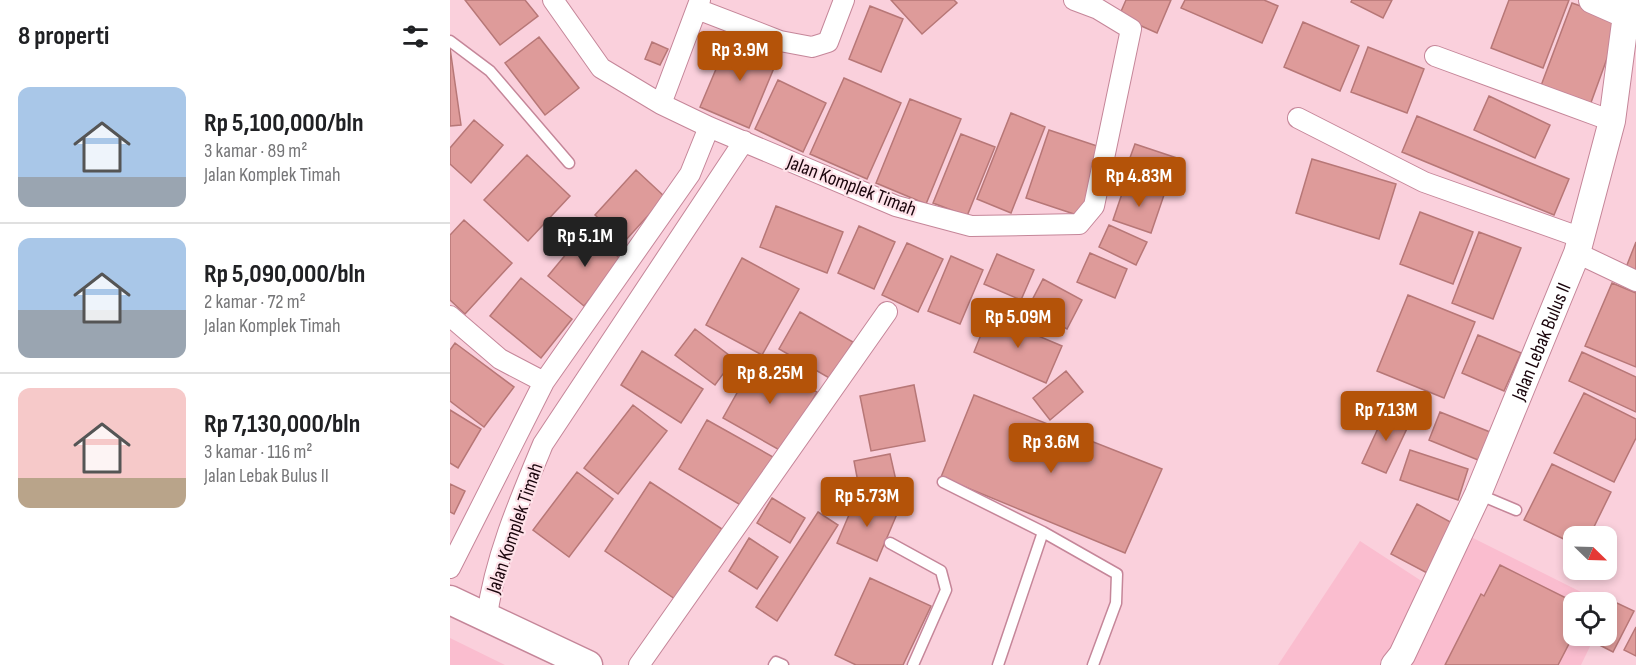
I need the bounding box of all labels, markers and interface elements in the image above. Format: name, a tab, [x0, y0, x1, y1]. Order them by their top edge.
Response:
icon: filters	[399, 20, 432, 53]
text: 8 properti	[18, 21, 109, 52]
pin: Rp 3.9M	[685, 31, 795, 82]
text: Rp 3.9M	[712, 38, 768, 62]
text: Rp 5,100,000/bln	[204, 108, 363, 139]
icon: home	[66, 111, 138, 183]
text: 3 kamar · 89 m²	[204, 139, 307, 163]
street label: Jalan Komplek Timah	[783, 150, 920, 222]
pin: Rp 4.83M	[1077, 157, 1201, 208]
text: Jalan Komplek Timah	[204, 163, 341, 187]
text: Rp 4.83M	[1106, 164, 1172, 188]
pin: Rp 5.1M	[530, 217, 640, 268]
text: Rp 5.1M	[557, 224, 613, 248]
text: Rp 5,090,000/bln	[204, 259, 365, 290]
icon: home	[66, 262, 138, 334]
street label: Jalan Lebak Bulus II	[1506, 279, 1577, 405]
text: 2 kamar · 72 m²	[204, 290, 306, 314]
pin: Rp 5.09M	[956, 298, 1080, 349]
text: Rp 5.09M	[985, 305, 1051, 329]
text: Jalan Komplek Timah	[204, 314, 341, 338]
pin: Rp 8.25M	[708, 354, 832, 405]
text: Rp 8.25M	[737, 361, 803, 385]
pin: Rp 7.13M	[1324, 391, 1448, 442]
text: Rp 7.13M	[1355, 398, 1417, 422]
text: Rp 7,130,000/bln	[204, 409, 360, 440]
icon: home	[66, 412, 138, 484]
pin: Rp 3.6M	[996, 423, 1106, 474]
text: Rp 3.6M	[1023, 430, 1079, 454]
text: 3 kamar · 116 m²	[204, 440, 313, 464]
street label: Jalan Komplek Timah	[481, 460, 549, 598]
text: Jalan Lebak Bulus II	[204, 464, 329, 488]
pin: Rp 5.73M	[805, 477, 929, 528]
text: Rp 5.73M	[835, 484, 899, 508]
north arrow	[1563, 526, 1617, 580]
map controls	[1563, 526, 1617, 646]
button: locate	[1563, 592, 1617, 646]

